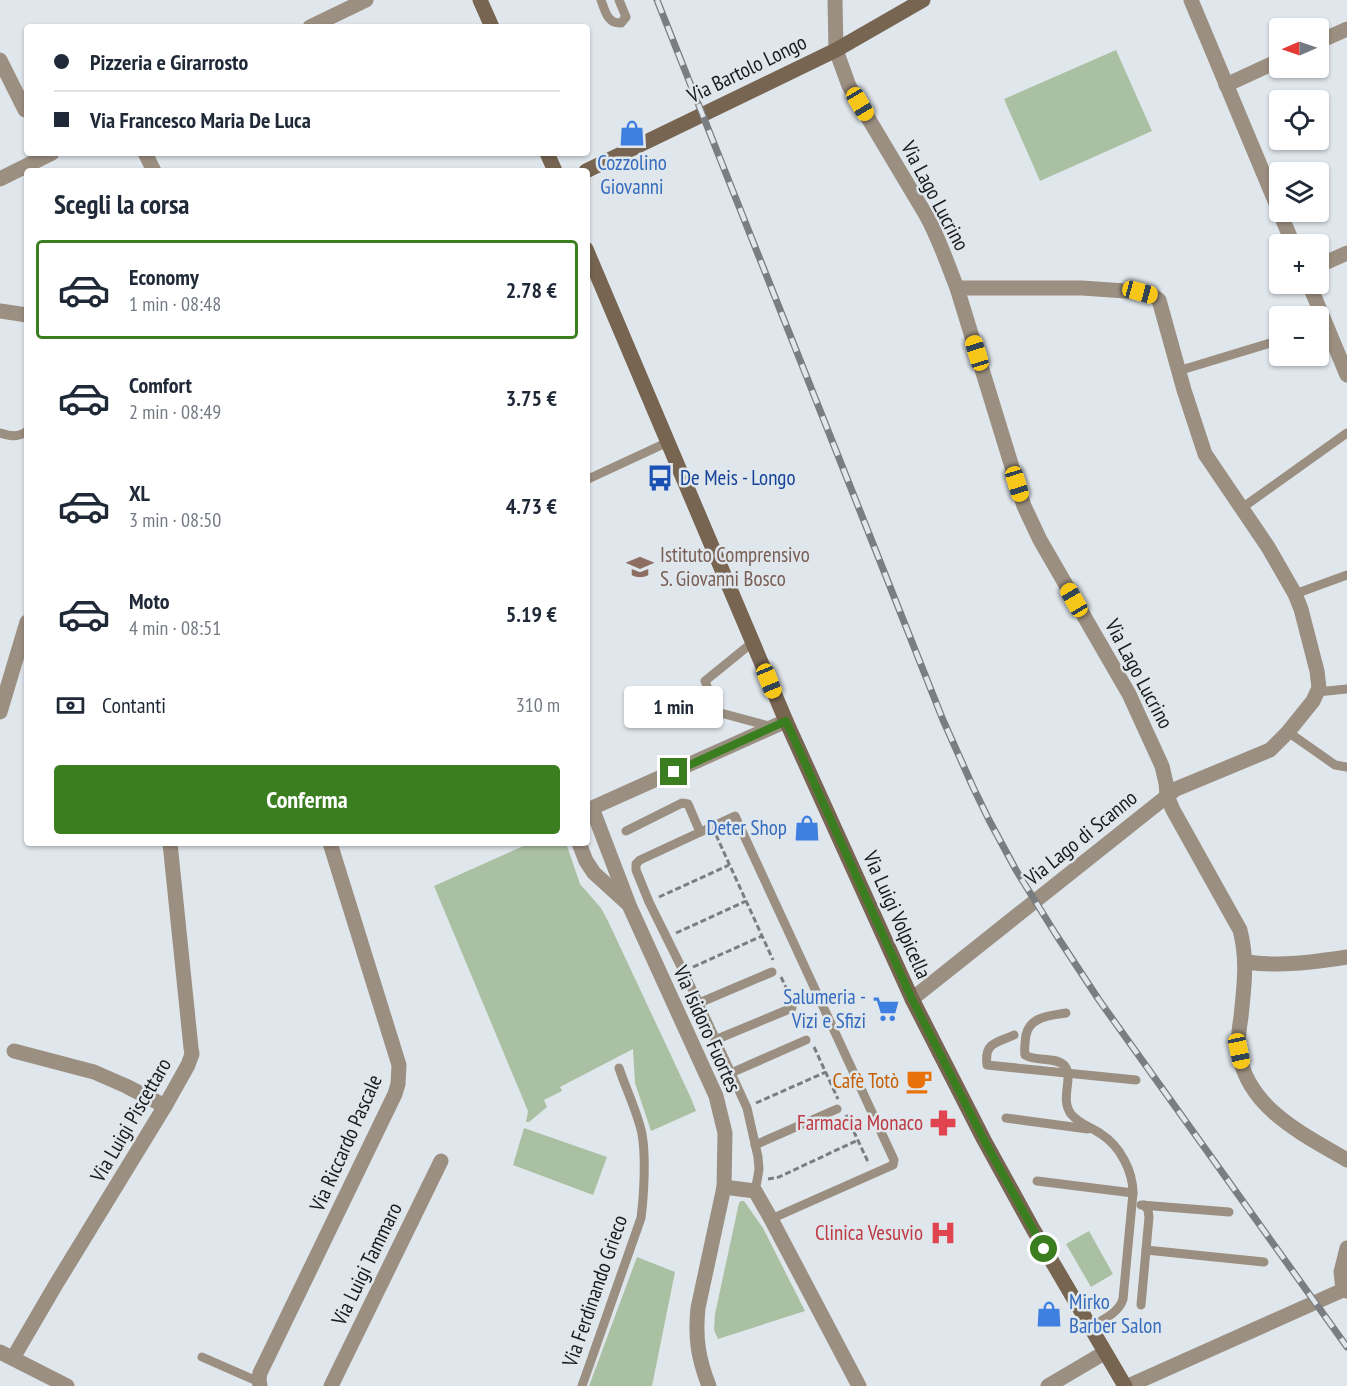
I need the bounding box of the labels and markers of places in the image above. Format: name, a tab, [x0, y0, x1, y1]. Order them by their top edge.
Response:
shop icon: Cozzolino Giovanni	[617, 118, 647, 148]
place label: Cozzolino Giovanni	[597, 149, 667, 200]
bus stop icon: De Meis - Longo	[645, 463, 675, 493]
place label: De Meis - Longo	[680, 464, 796, 491]
place label: Istituto Comprensivo S. Giovanni Bosco	[660, 541, 810, 592]
school or university icon: Istituto Comprensivo S. Giovanni Bosco	[625, 552, 655, 582]
shop icon: Deter Shop	[792, 813, 822, 843]
place label: Deter Shop	[706, 814, 787, 841]
place label: Salumeria - Vizi e Sfizi	[783, 983, 866, 1034]
supermarket icon: Salumeria - Vizi e Sfizi	[871, 994, 901, 1024]
cafe icon: Cafè Totò	[904, 1066, 934, 1096]
place label: Cafè Totò	[832, 1067, 899, 1094]
pharmacy icon: Farmacia Monaco	[928, 1108, 958, 1138]
place label: Farmacia Monaco	[797, 1109, 923, 1136]
hospital icon: Clinica Vesuvio	[928, 1218, 958, 1248]
place label: Clinica Vesuvio	[815, 1219, 923, 1246]
place label: Mirko Barber Salon	[1069, 1288, 1162, 1339]
shop icon: Mirko Barber Salon	[1034, 1299, 1064, 1329]

